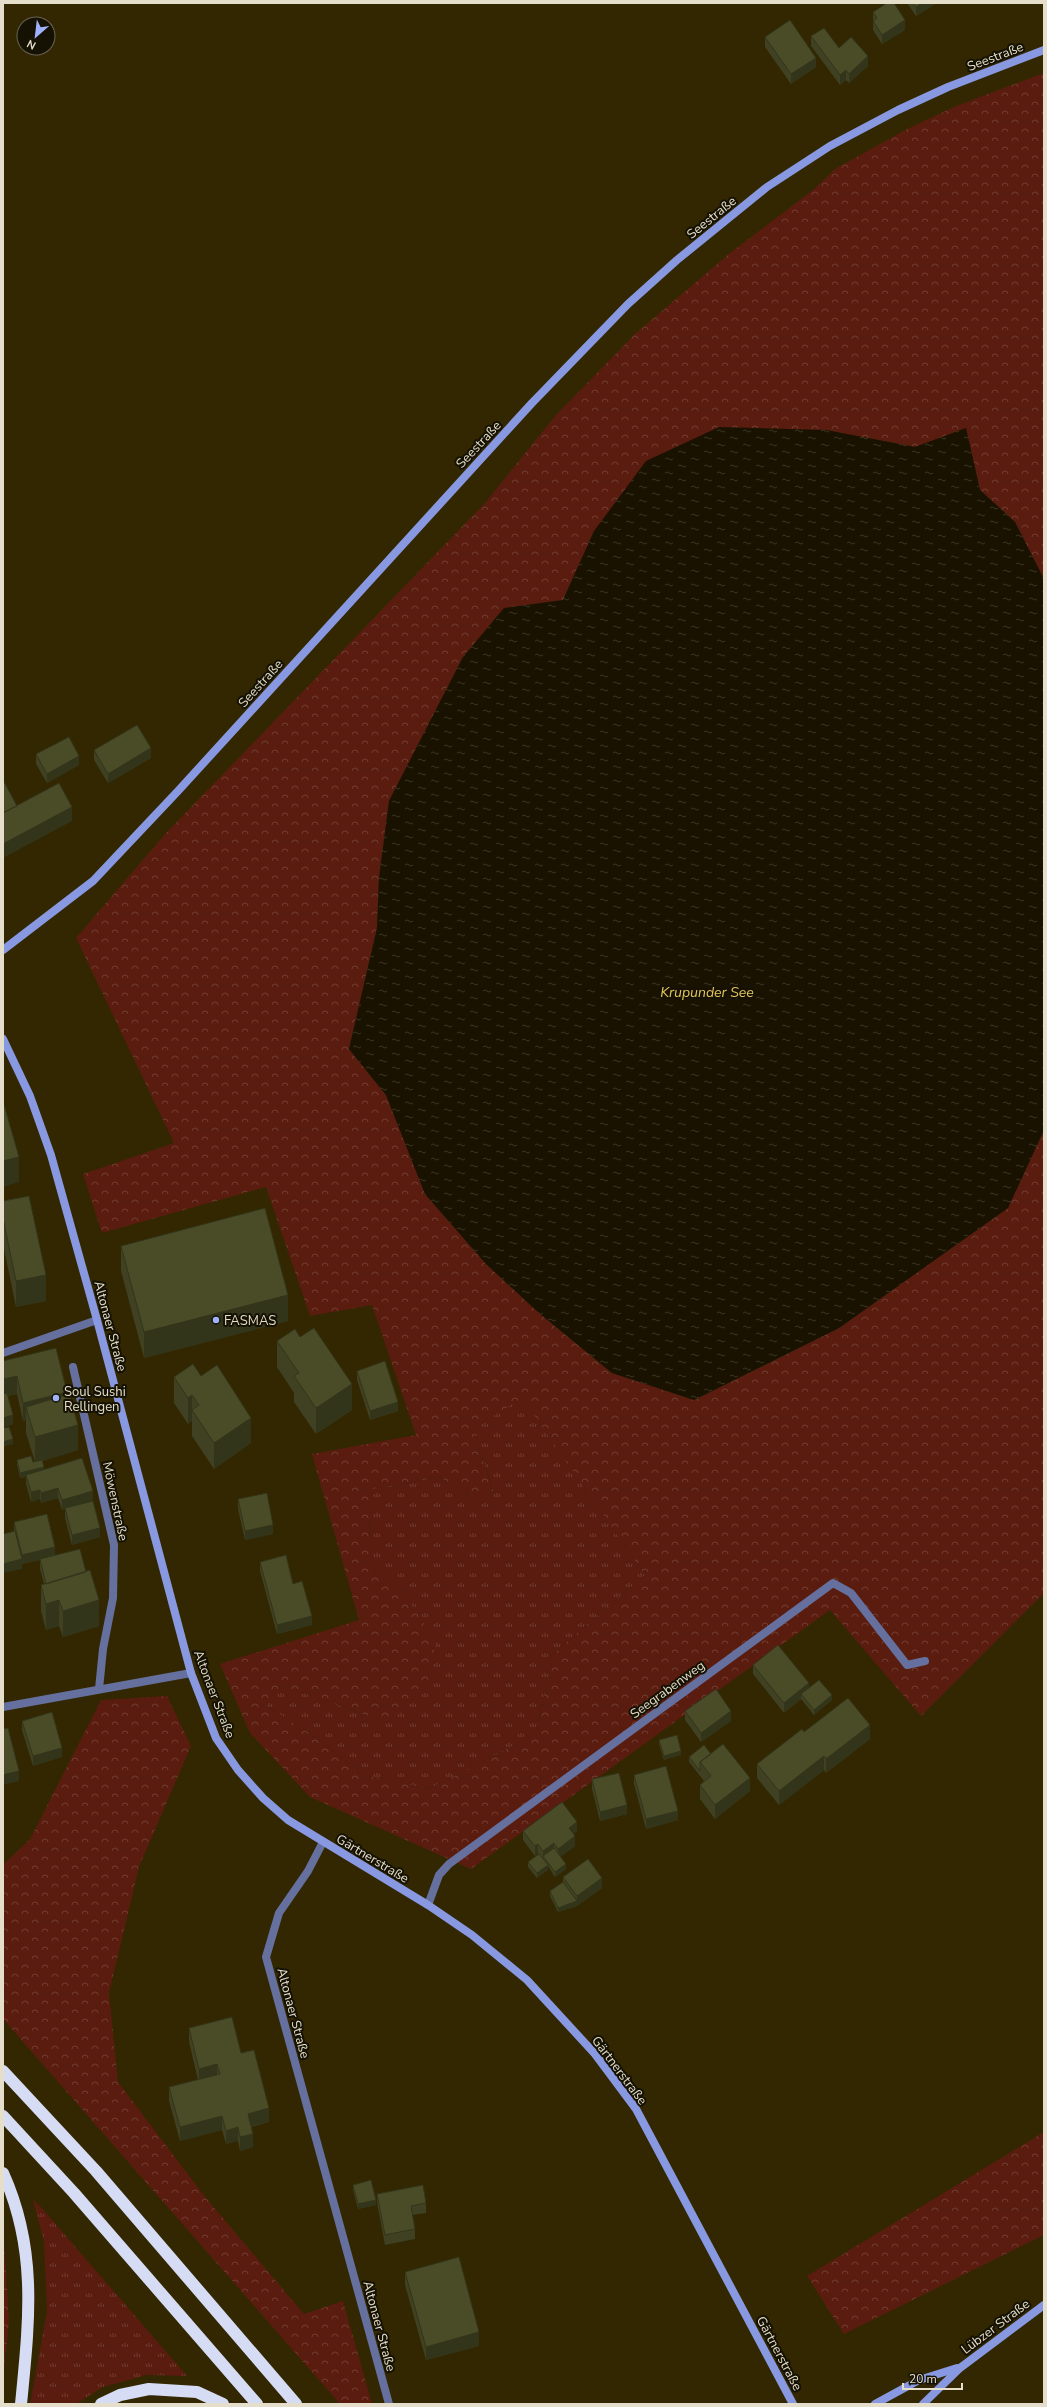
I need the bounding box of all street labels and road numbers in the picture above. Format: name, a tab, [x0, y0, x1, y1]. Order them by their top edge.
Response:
street label: Seestraße	[965, 38, 1026, 76]
street label: Seestraße	[683, 192, 740, 243]
street label: Seestraße	[452, 417, 505, 472]
street label: Seestraße	[234, 656, 287, 712]
street label: Altonaer Straße	[89, 1279, 131, 1374]
street label: Möwenstraße	[98, 1460, 132, 1543]
street label: Altonaer Straße	[189, 1648, 239, 1741]
street label: Seegrabenweg	[627, 1657, 709, 1723]
street label: Gärtnerstraße	[333, 1830, 412, 1888]
street label: Altonaer Straße	[272, 1966, 314, 2061]
street label: Gärtnerstraße	[587, 2032, 651, 2109]
street label: Altonaer Straße	[358, 2279, 400, 2374]
street label: Lübzer Straße	[958, 2295, 1034, 2358]
street label: Gärtnerstraße	[752, 2313, 806, 2394]

